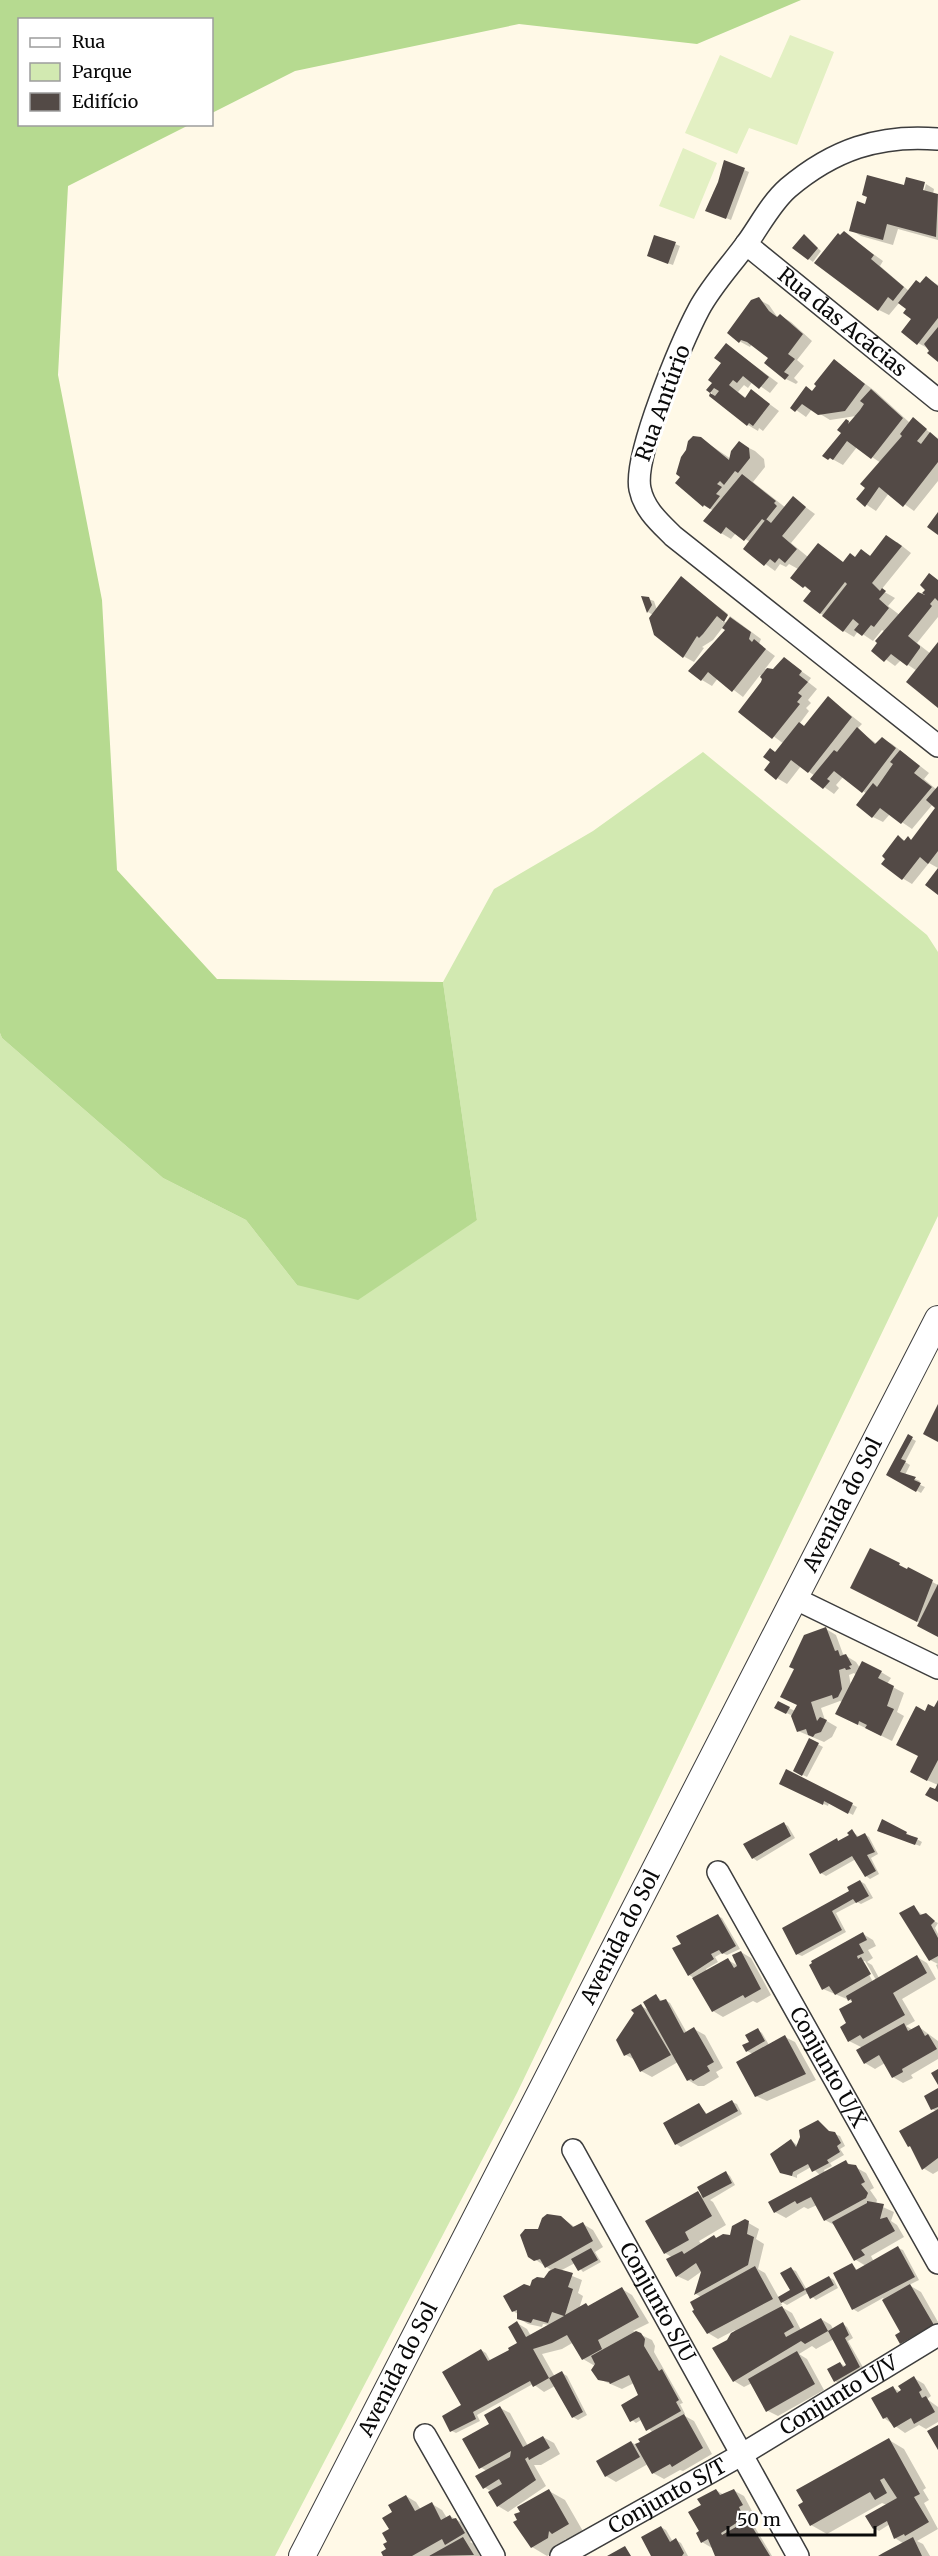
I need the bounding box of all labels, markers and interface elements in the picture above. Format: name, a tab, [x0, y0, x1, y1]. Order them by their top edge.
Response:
legend	[18, 18, 213, 126]
text: Rua	[72, 30, 106, 53]
text: Parque	[72, 60, 132, 83]
text: Edifício	[72, 90, 138, 113]
street label: Rua das Acácias	[772, 261, 913, 382]
street label: Rua Antúrio	[629, 341, 696, 465]
street label: Avenida do Sol	[796, 1432, 888, 1577]
street label: Avenida do Sol	[574, 1865, 666, 2009]
street label: Conjunto U/X	[784, 2002, 873, 2132]
street label: Conjunto S/U	[614, 2237, 702, 2367]
street label: Avenida do Sol	[351, 2297, 443, 2442]
street label: Conjunto U/V	[775, 2348, 904, 2441]
street label: Conjunto S/T	[603, 2452, 732, 2540]
scale bar	[728, 2499, 875, 2537]
text: 50 m	[737, 2508, 781, 2531]

